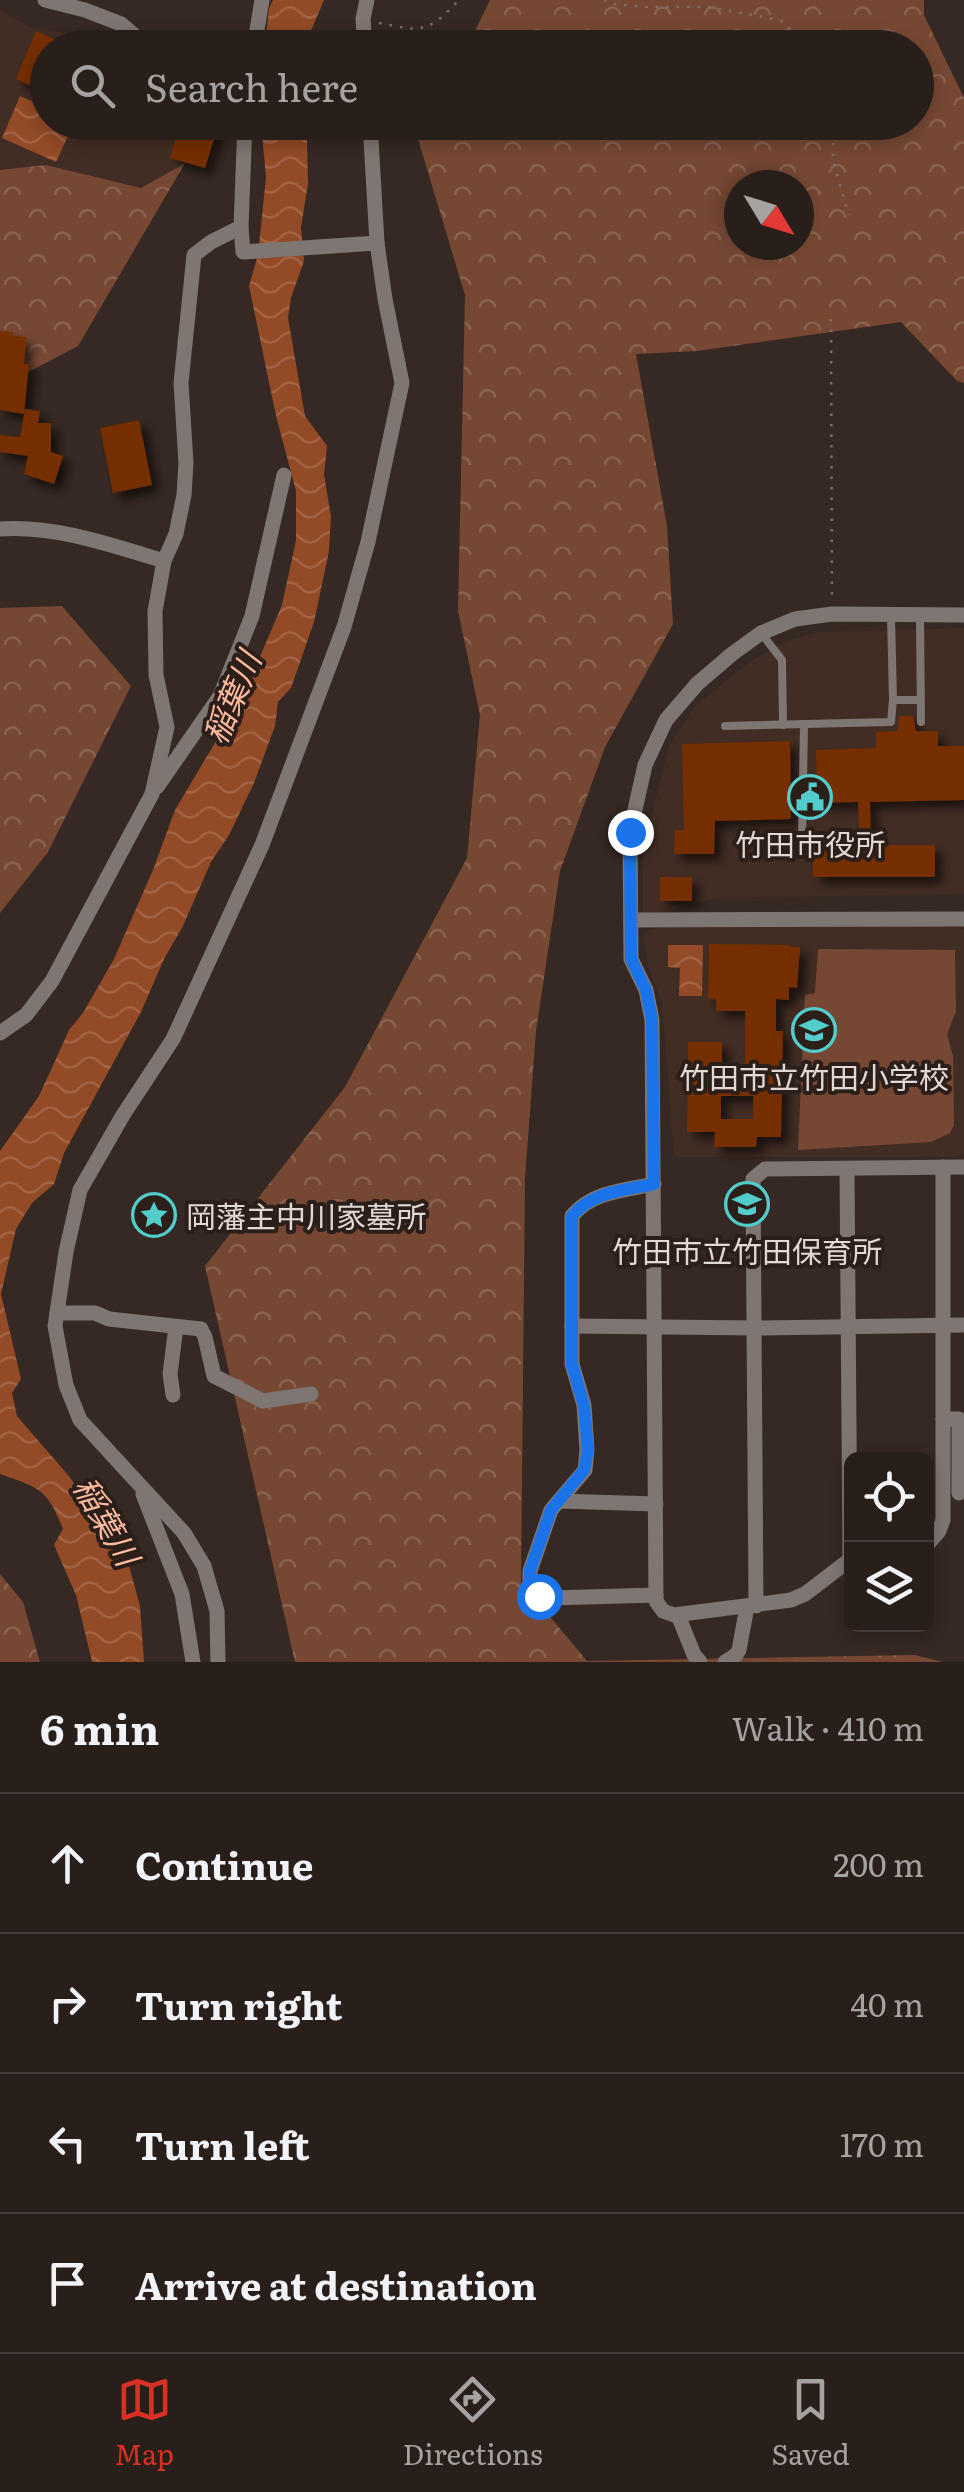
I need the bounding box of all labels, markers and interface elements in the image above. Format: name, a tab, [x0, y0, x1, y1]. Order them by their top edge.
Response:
search box	[30, 30, 934, 140]
text: Search here	[145, 57, 358, 114]
icon: search	[65, 58, 120, 113]
north arrow	[724, 170, 814, 260]
water label: 稲葉川	[189, 641, 272, 751]
public building icon: 竹田市役所	[787, 774, 833, 820]
route end	[608, 810, 654, 856]
place label: 竹田市役所	[735, 821, 885, 865]
school or university icon: 竹田市立竹田小学校	[791, 1007, 837, 1053]
place label: 竹田市立竹田小学校	[679, 1054, 949, 1098]
school or university icon: 竹田市立竹田保育所	[724, 1181, 770, 1227]
place icon: 岡藩主中川家墓所	[131, 1192, 177, 1238]
place label: 岡藩主中川家墓所	[186, 1193, 426, 1237]
place label: 竹田市立竹田保育所	[612, 1228, 882, 1272]
map controls	[844, 1452, 934, 1632]
button: locate	[844, 1452, 934, 1542]
water label: 稲葉川	[63, 1466, 154, 1576]
button: layers	[844, 1542, 934, 1632]
route start	[517, 1574, 563, 1620]
text: 6 min	[40, 1696, 159, 1758]
text: Walk · 410 m	[732, 1703, 924, 1751]
text: Continue	[135, 1835, 313, 1892]
icon: ahead	[40, 1836, 95, 1891]
text: 200 m	[833, 1839, 924, 1887]
text: Turn right	[135, 1975, 342, 2032]
icon: right	[40, 1976, 95, 2031]
text: 40 m	[850, 1979, 924, 2027]
text: Turn left	[135, 2115, 310, 2172]
icon: left	[40, 2116, 95, 2171]
text: 170 m	[840, 2119, 924, 2167]
text: Arrive at destination	[135, 2255, 537, 2312]
icon: arrive	[40, 2256, 95, 2311]
tab: Map	[114, 2372, 174, 2474]
tab: Directions	[403, 2372, 543, 2474]
tab: Saved	[772, 2372, 850, 2474]

